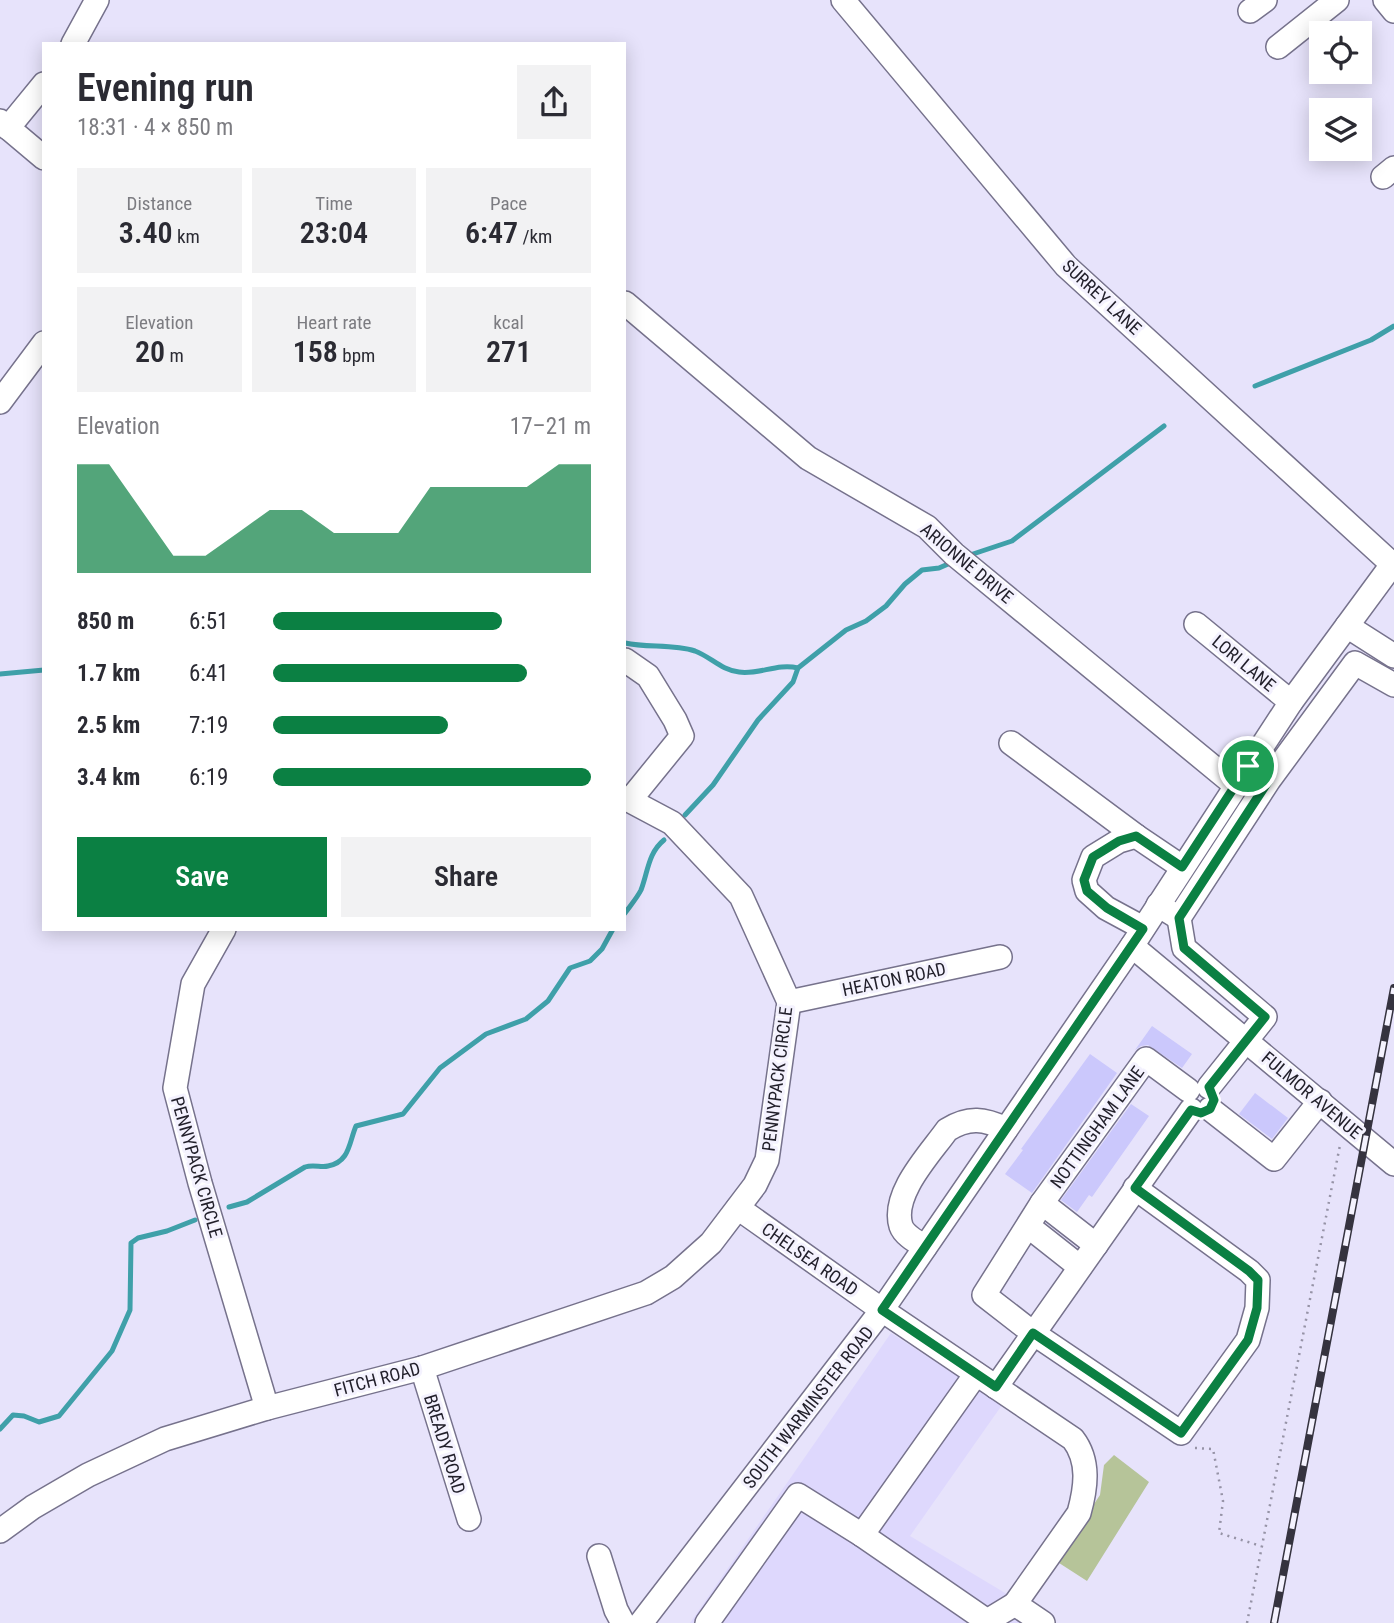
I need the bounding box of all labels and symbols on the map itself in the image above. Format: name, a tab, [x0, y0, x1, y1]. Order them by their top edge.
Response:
street label: SURREY LANE	[1058, 255, 1146, 339]
street label: ARIONNE DRIVE	[917, 518, 1017, 608]
street label: LORI LANE	[1208, 630, 1280, 696]
pin	[1218, 736, 1278, 796]
street label: HEATON ROAD	[840, 958, 948, 1000]
street label: PENNYPACK CIRCLE	[758, 1005, 796, 1153]
street label: FULMOR AVENUE	[1258, 1047, 1366, 1143]
street label: NOTTINGHAM LANE	[1046, 1062, 1148, 1192]
street label: PENNYPACK CIRCLE	[167, 1094, 227, 1240]
street label: CHELSEA ROAD	[758, 1218, 862, 1300]
street label: SOUTH WARMINSTER ROAD	[738, 1322, 878, 1492]
street label: FITCH ROAD	[332, 1357, 422, 1401]
street label: BREADY ROAD	[420, 1392, 470, 1496]

